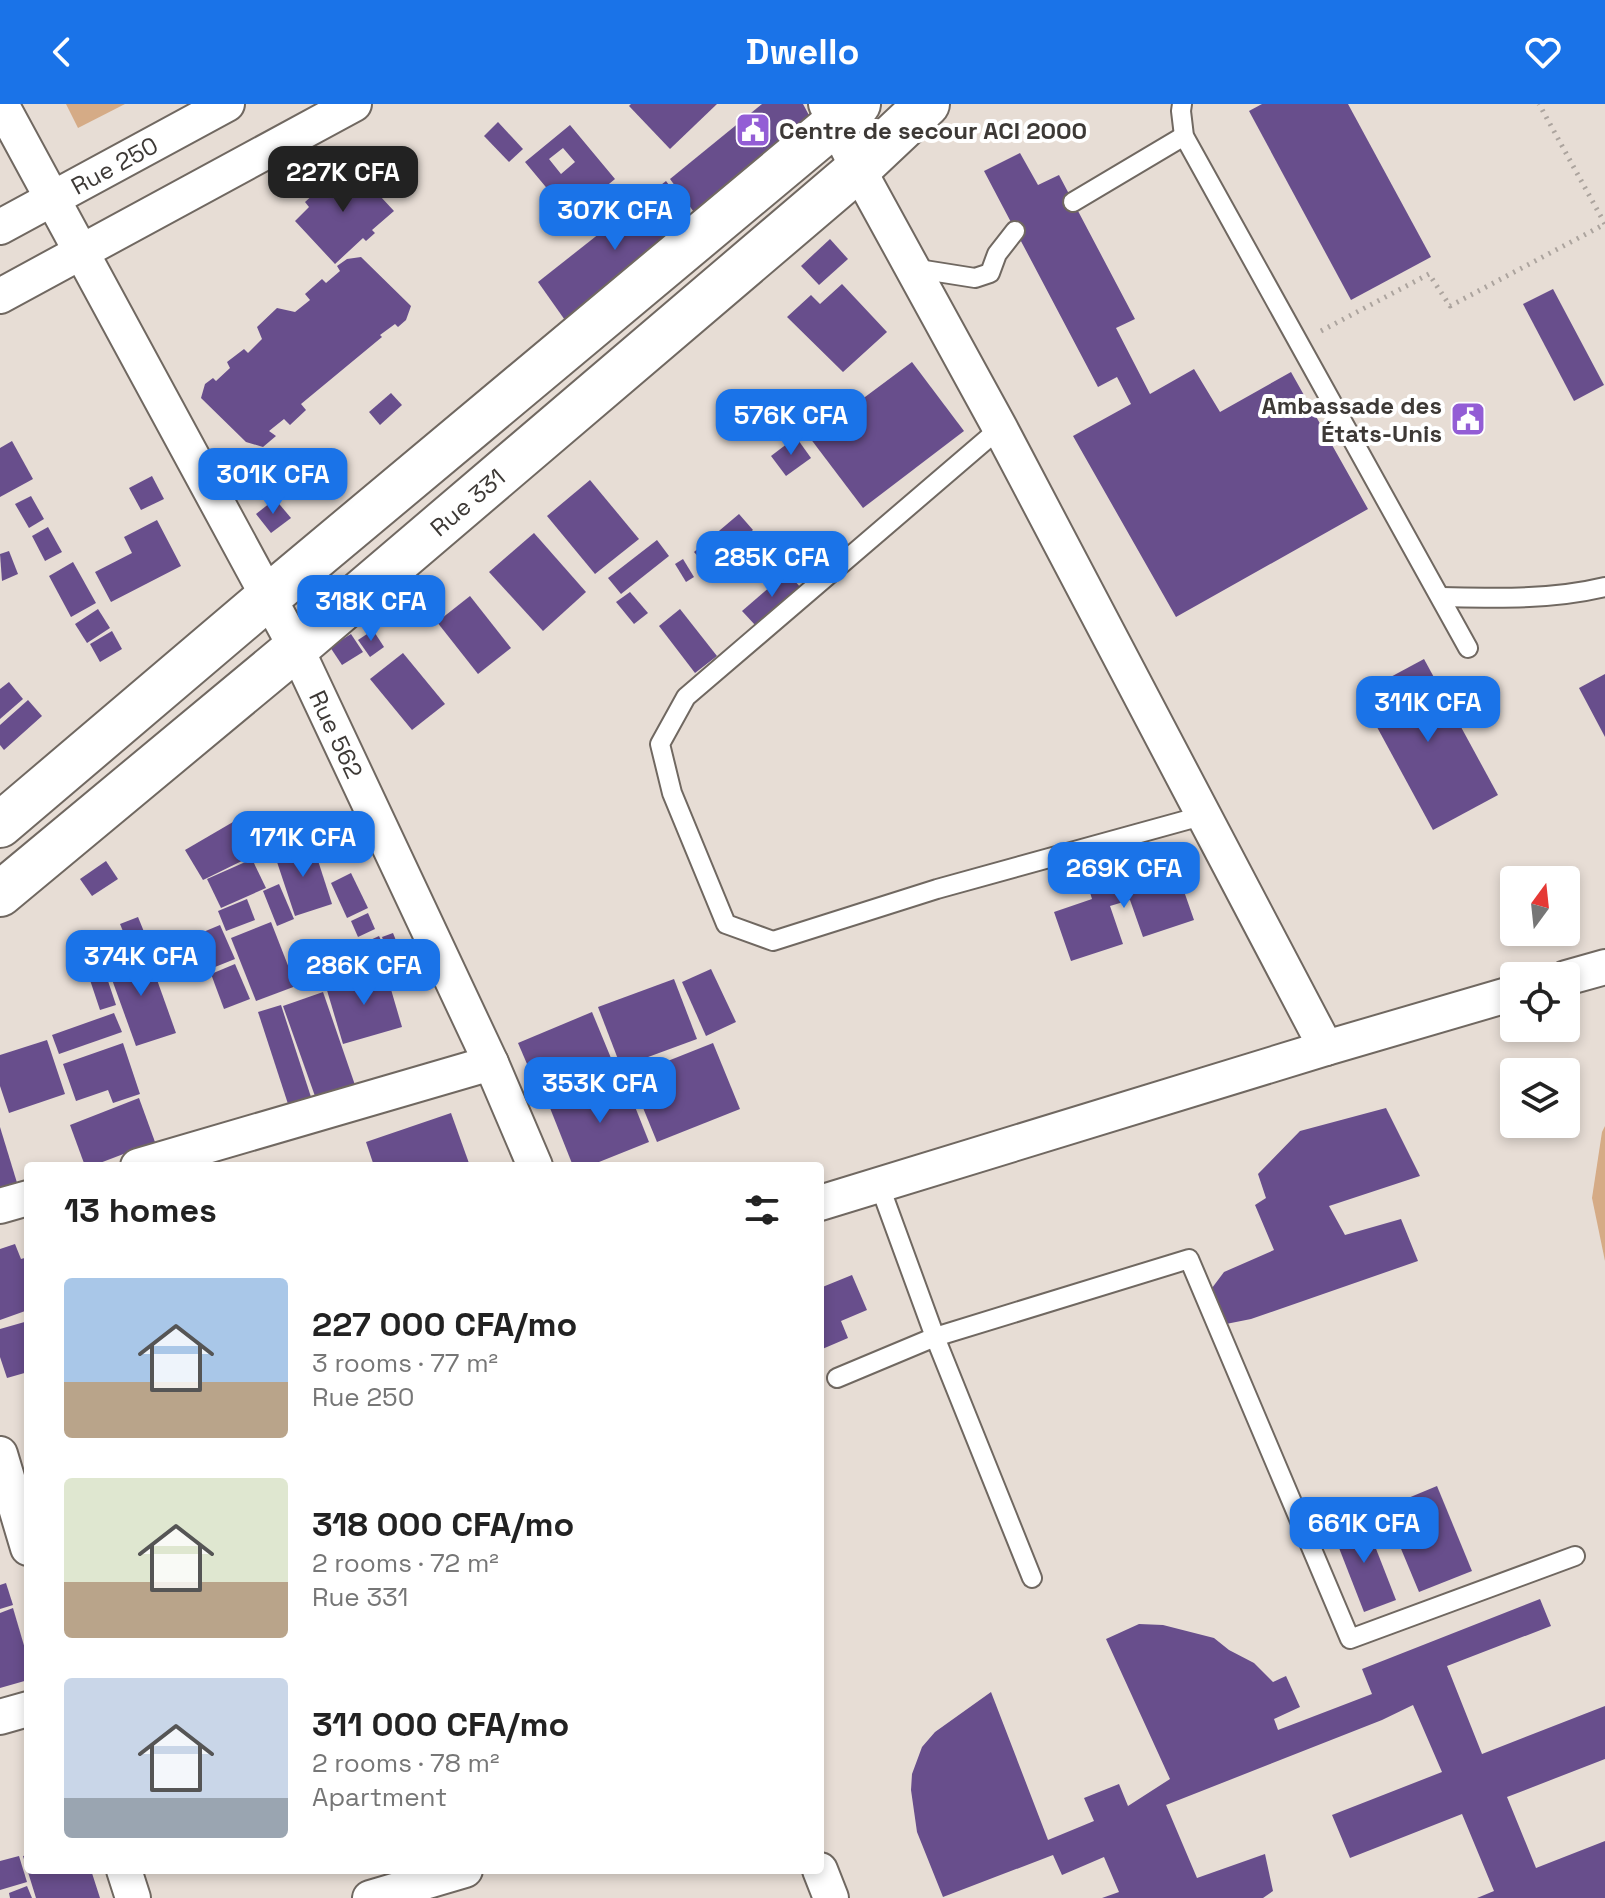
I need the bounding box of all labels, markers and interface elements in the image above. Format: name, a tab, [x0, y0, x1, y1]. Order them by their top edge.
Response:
text: Dwello	[745, 29, 860, 75]
icon: back	[40, 30, 84, 74]
icon: heart	[1521, 30, 1565, 74]
public building icon: Centre de secour ACI 2000	[734, 111, 772, 149]
place label: Centre de secour ACI 2000	[779, 115, 1087, 146]
street label: Rue 250	[65, 129, 163, 201]
pin: 227K CFA	[260, 146, 426, 214]
text: 227K CFA	[286, 155, 400, 189]
pin: 307K CFA	[532, 184, 698, 252]
text: 307K CFA	[557, 193, 673, 227]
pin: 576K CFA	[708, 389, 874, 457]
place label: Ambassade des États-Unis	[1262, 390, 1442, 449]
text: 576K CFA	[734, 398, 848, 432]
public building icon: Ambassade des États-Unis	[1449, 400, 1487, 438]
pin: 301K CFA	[190, 448, 356, 516]
text: 301K CFA	[216, 457, 330, 491]
street label: Rue 331	[423, 461, 511, 543]
pin: 285K CFA	[689, 531, 855, 599]
text: 285K CFA	[714, 540, 830, 574]
pin: 318K CFA	[288, 575, 454, 643]
text: 318K CFA	[315, 584, 427, 618]
pin: 311K CFA	[1345, 676, 1511, 744]
street label: Rue 562	[303, 685, 370, 783]
text: 311K CFA	[1374, 685, 1482, 719]
pin: 171K CFA	[220, 811, 386, 879]
text: 171K CFA	[250, 820, 356, 854]
pin: 269K CFA	[1041, 842, 1207, 910]
text: 269K CFA	[1066, 851, 1182, 885]
north arrow	[1500, 866, 1580, 946]
map controls	[1500, 866, 1580, 1138]
pin: 374K CFA	[58, 930, 224, 998]
text: 374K CFA	[84, 939, 198, 973]
pin: 286K CFA	[281, 939, 447, 1007]
text: 286K CFA	[306, 948, 422, 982]
button: locate	[1500, 962, 1580, 1042]
pin: 353K CFA	[517, 1057, 683, 1125]
button: layers	[1500, 1058, 1580, 1138]
text: 353K CFA	[542, 1066, 658, 1100]
icon: filters	[740, 1188, 784, 1232]
text: 13 homes	[64, 1189, 217, 1232]
text: 227 000 CFA/mo	[312, 1303, 577, 1346]
icon: home	[128, 1310, 224, 1406]
text: 3 rooms · 77 m²	[312, 1346, 498, 1380]
text: Rue 250	[312, 1380, 414, 1414]
pin: 661K CFA	[1281, 1497, 1447, 1565]
text: 318 000 CFA/mo	[312, 1503, 574, 1546]
text: 661K CFA	[1308, 1506, 1420, 1540]
icon: home	[128, 1510, 224, 1606]
text: 2 rooms · 72 m²	[312, 1546, 499, 1580]
text: Rue 331	[312, 1580, 408, 1614]
text: 311 000 CFA/mo	[312, 1703, 569, 1746]
icon: home	[128, 1710, 224, 1806]
text: 2 rooms · 78 m²	[312, 1746, 499, 1780]
text: Apartment	[312, 1780, 447, 1814]

